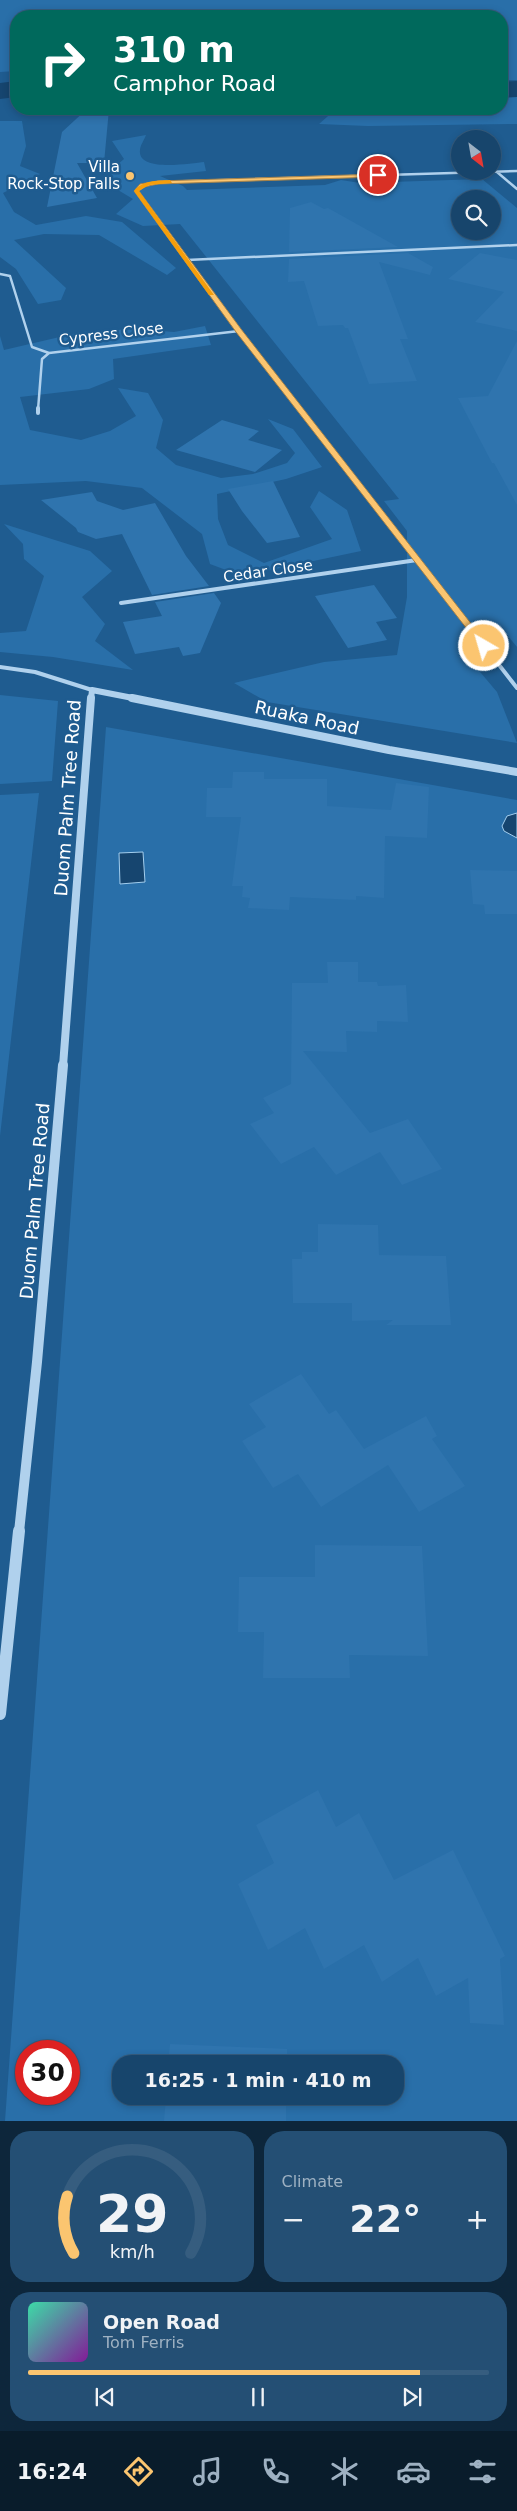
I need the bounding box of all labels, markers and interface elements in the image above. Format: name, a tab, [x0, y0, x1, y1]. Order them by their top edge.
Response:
icon: right	[30, 30, 95, 95]
text: 310 m	[113, 30, 235, 70]
text: Camphor Road	[113, 71, 276, 96]
north arrow	[451, 130, 501, 180]
map controls	[451, 130, 501, 240]
pin	[357, 154, 399, 196]
place label: Villa Rock-Stop Falls	[7, 158, 120, 193]
icon: arrive	[364, 161, 392, 189]
marker: Villa Rock-Stop Falls	[124, 170, 136, 182]
button: search	[451, 190, 501, 240]
street label: Cypress Close	[58, 319, 164, 349]
street label: Cedar Close	[222, 556, 314, 586]
position arrow	[457, 619, 509, 671]
street label: Ruaka Road	[253, 696, 361, 739]
street label: Duom Palm Tree Road	[50, 699, 85, 897]
street label: Duom Palm Tree Road	[15, 1102, 54, 1300]
speed limit sign: 30	[15, 2040, 80, 2105]
text: 16:25 · 1 min · 410 m	[144, 2069, 372, 2091]
text: Climate	[282, 2172, 343, 2191]
text: 29	[96, 2184, 168, 2244]
text: 22°	[349, 2197, 421, 2241]
text: −	[282, 2203, 305, 2236]
text: +	[466, 2203, 489, 2236]
text: km/h	[109, 2241, 154, 2262]
text: Open Road	[103, 2311, 220, 2333]
text: Tom Ferris	[103, 2333, 184, 2352]
icon: previous	[91, 2383, 119, 2411]
icon: pause	[244, 2383, 272, 2411]
icon: next	[398, 2383, 426, 2411]
icon: directions	[121, 2454, 156, 2489]
icon: music	[190, 2454, 225, 2489]
icon: phone	[258, 2454, 293, 2489]
icon: climate	[327, 2454, 362, 2489]
icon: car	[396, 2454, 431, 2489]
icon: filters	[465, 2454, 500, 2489]
text: 16:24	[17, 2459, 87, 2484]

